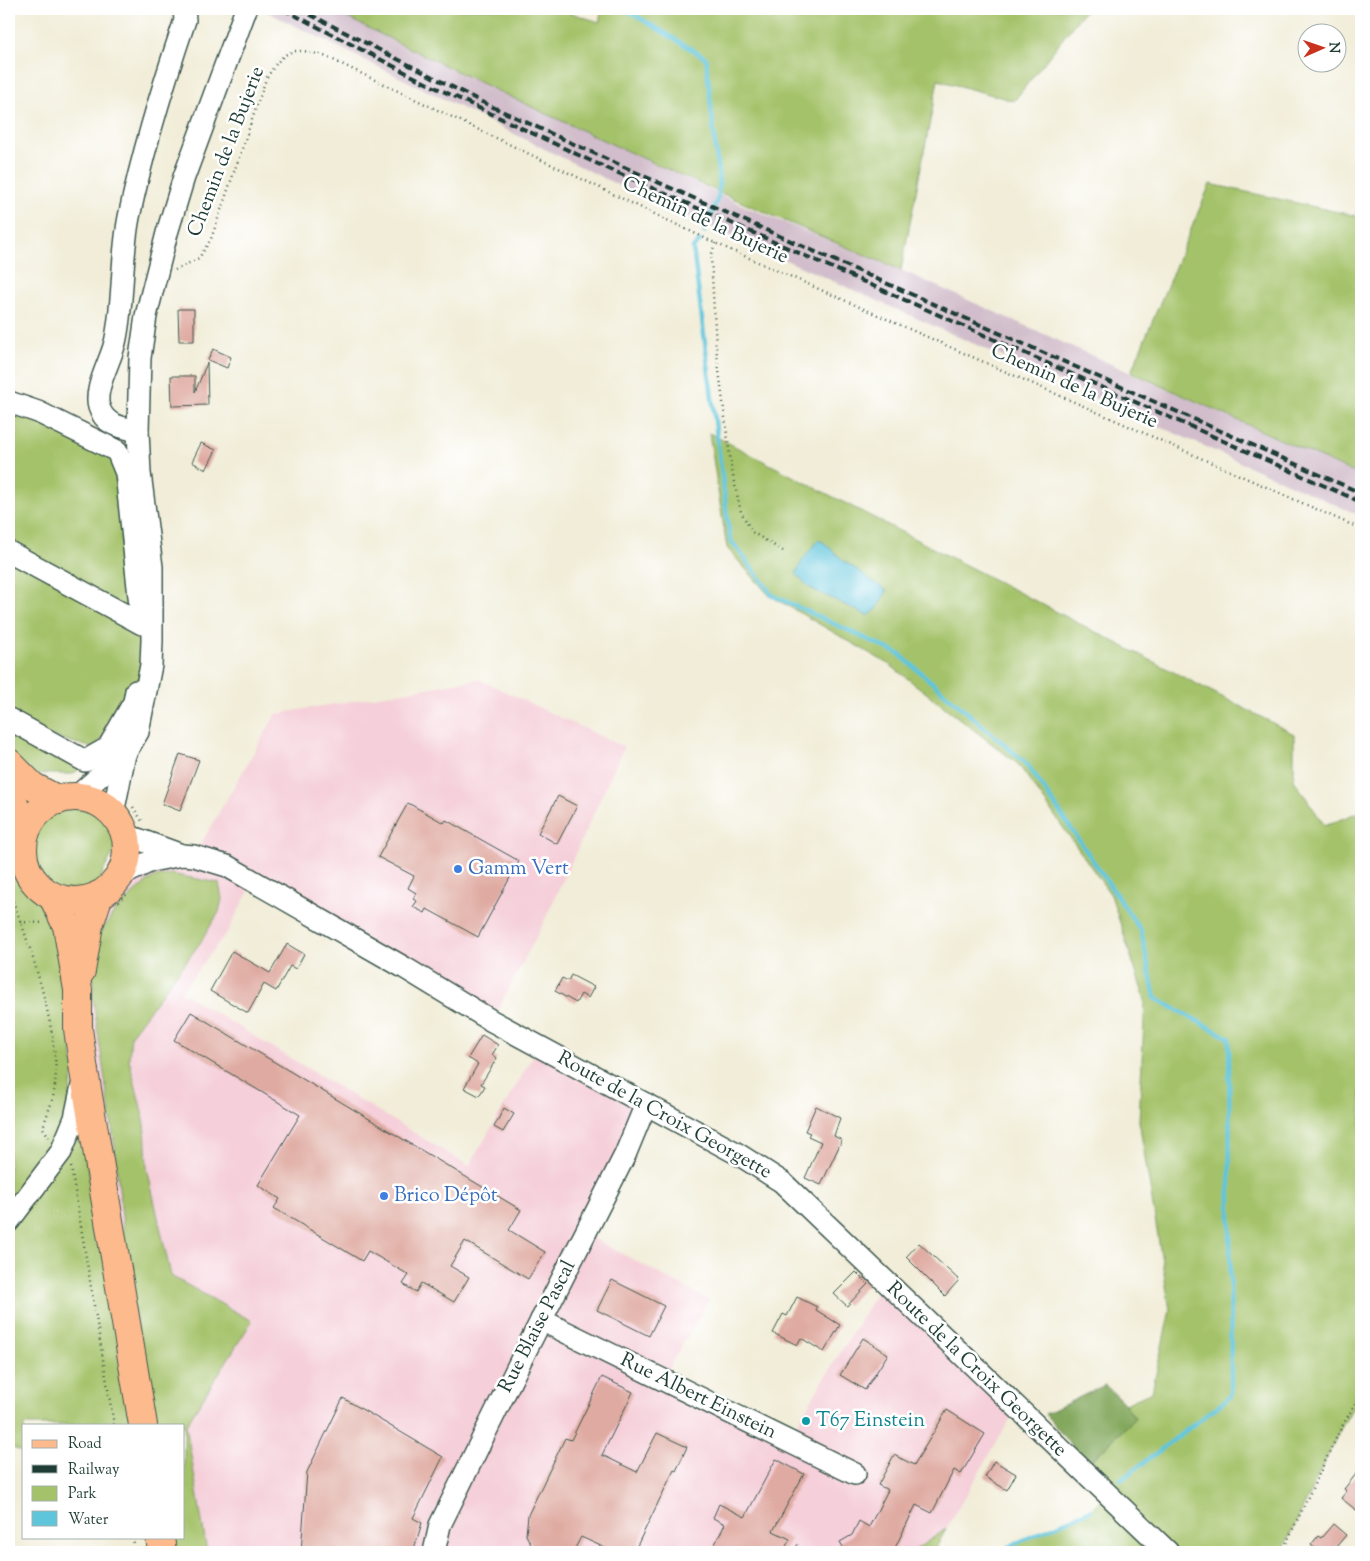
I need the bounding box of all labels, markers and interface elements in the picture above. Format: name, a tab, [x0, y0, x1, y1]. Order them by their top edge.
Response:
north arrow	[1298, 22, 1348, 72]
text: N	[1323, 42, 1343, 54]
street label: Chemin de la Bujerie	[181, 63, 273, 241]
street label: Chemin de la Bujerie	[617, 170, 793, 272]
street label: Chemin de la Bujerie	[986, 337, 1162, 437]
place label: Gamm Vert	[468, 855, 569, 884]
marker: Gamm Vert	[452, 863, 464, 875]
street label: Route de la Croix Georgette	[551, 1045, 777, 1187]
place label: Brico Dépôt	[394, 1182, 498, 1211]
marker: Brico Dépôt	[378, 1190, 390, 1202]
street label: Rue Blaise Pascal	[492, 1255, 584, 1398]
street label: Route de la Croix Georgette	[879, 1276, 1073, 1464]
street label: Rue Albert Einstein	[615, 1347, 781, 1448]
place label: T67 Einstein	[816, 1407, 925, 1436]
marker: T67 Einstein	[800, 1415, 812, 1427]
legend	[22, 1424, 185, 1538]
text: Road	[68, 1434, 102, 1455]
text: Railway	[68, 1460, 120, 1481]
text: Park	[68, 1484, 97, 1505]
text: Water	[68, 1510, 109, 1531]

